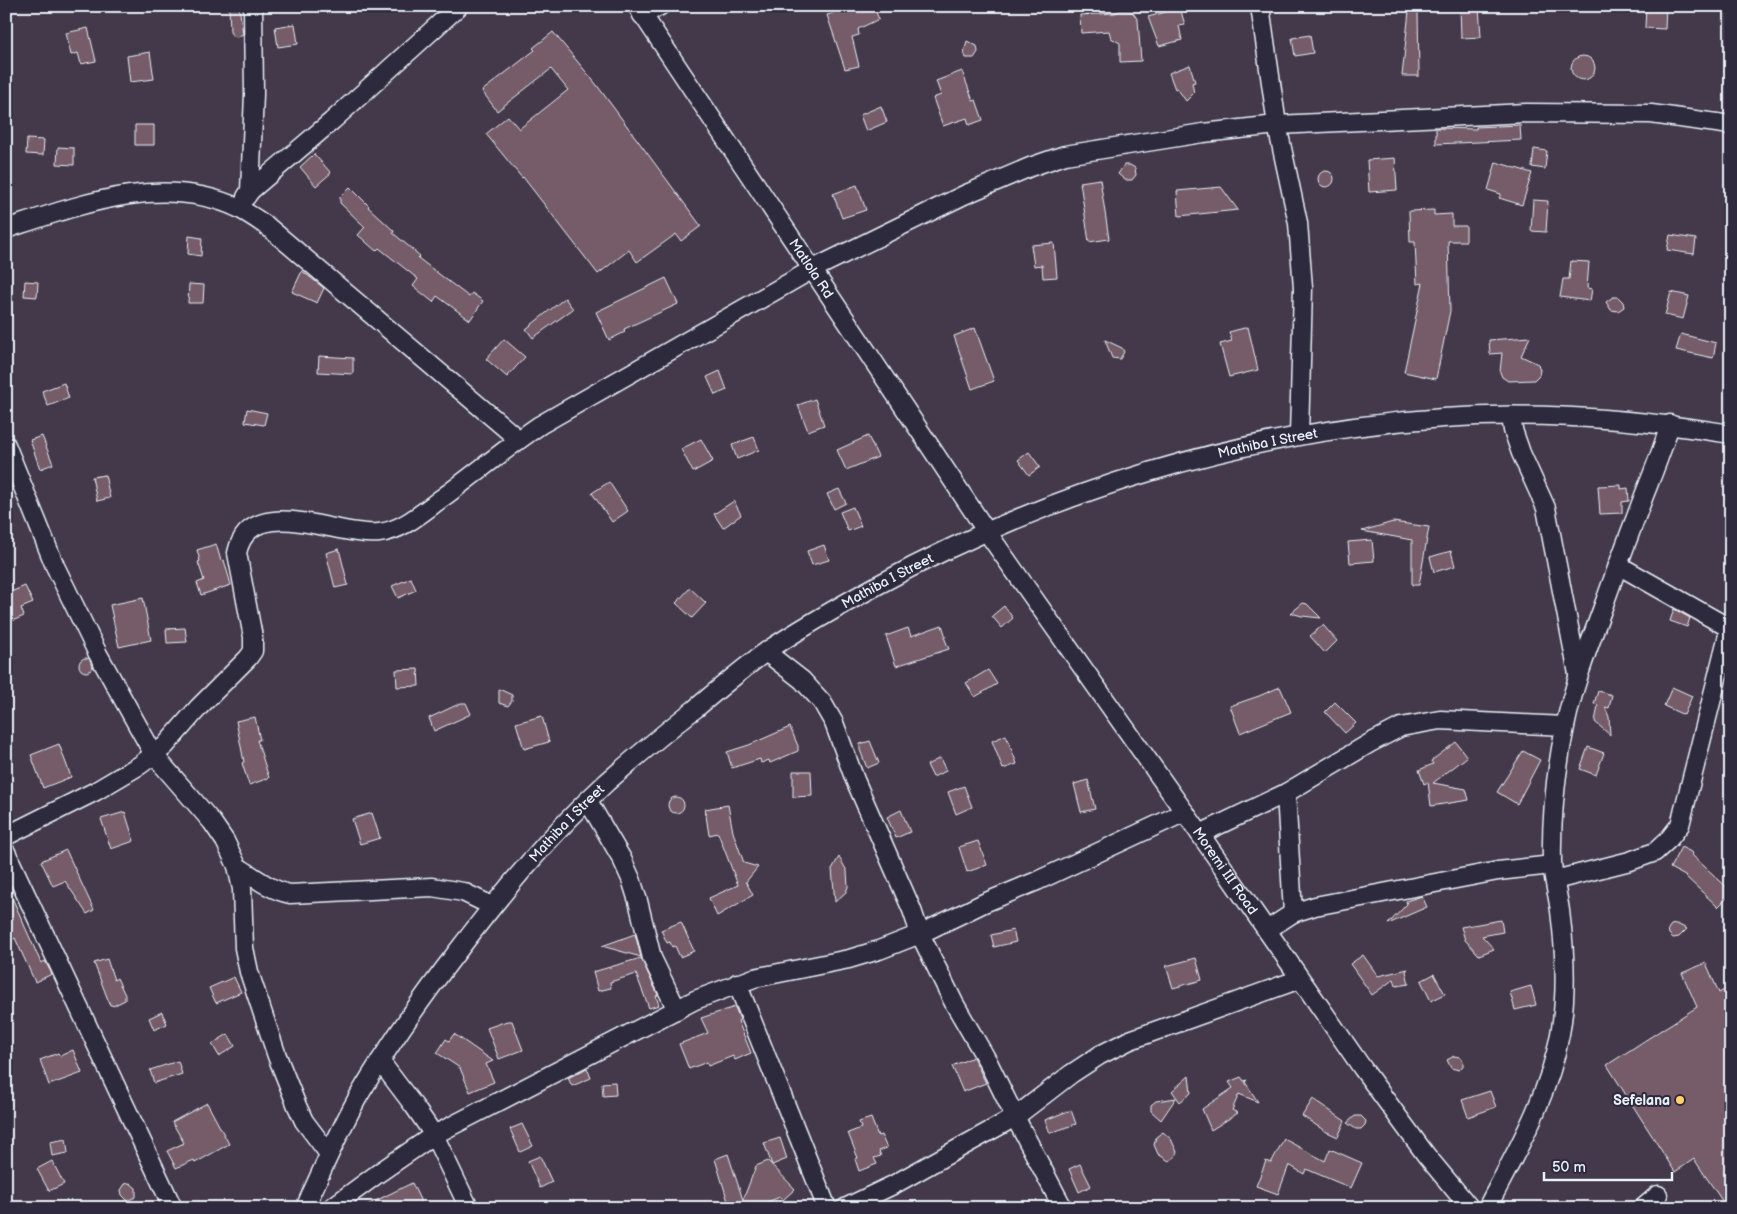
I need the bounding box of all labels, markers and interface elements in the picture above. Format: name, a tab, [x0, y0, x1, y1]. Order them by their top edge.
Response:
street label: Matlola Rd	[785, 235, 837, 302]
street label: Mathiba I Street	[1216, 425, 1319, 462]
street label: Mathiba I Street	[839, 549, 937, 612]
street label: Mathiba I Street	[526, 780, 608, 866]
street label: Moremi III Road	[1189, 824, 1261, 918]
place label: Sefelana	[1613, 1092, 1670, 1109]
marker: Sefelana	[1674, 1094, 1686, 1106]
scale bar	[1544, 1149, 1672, 1181]
text: 50 m	[1552, 1158, 1586, 1177]

